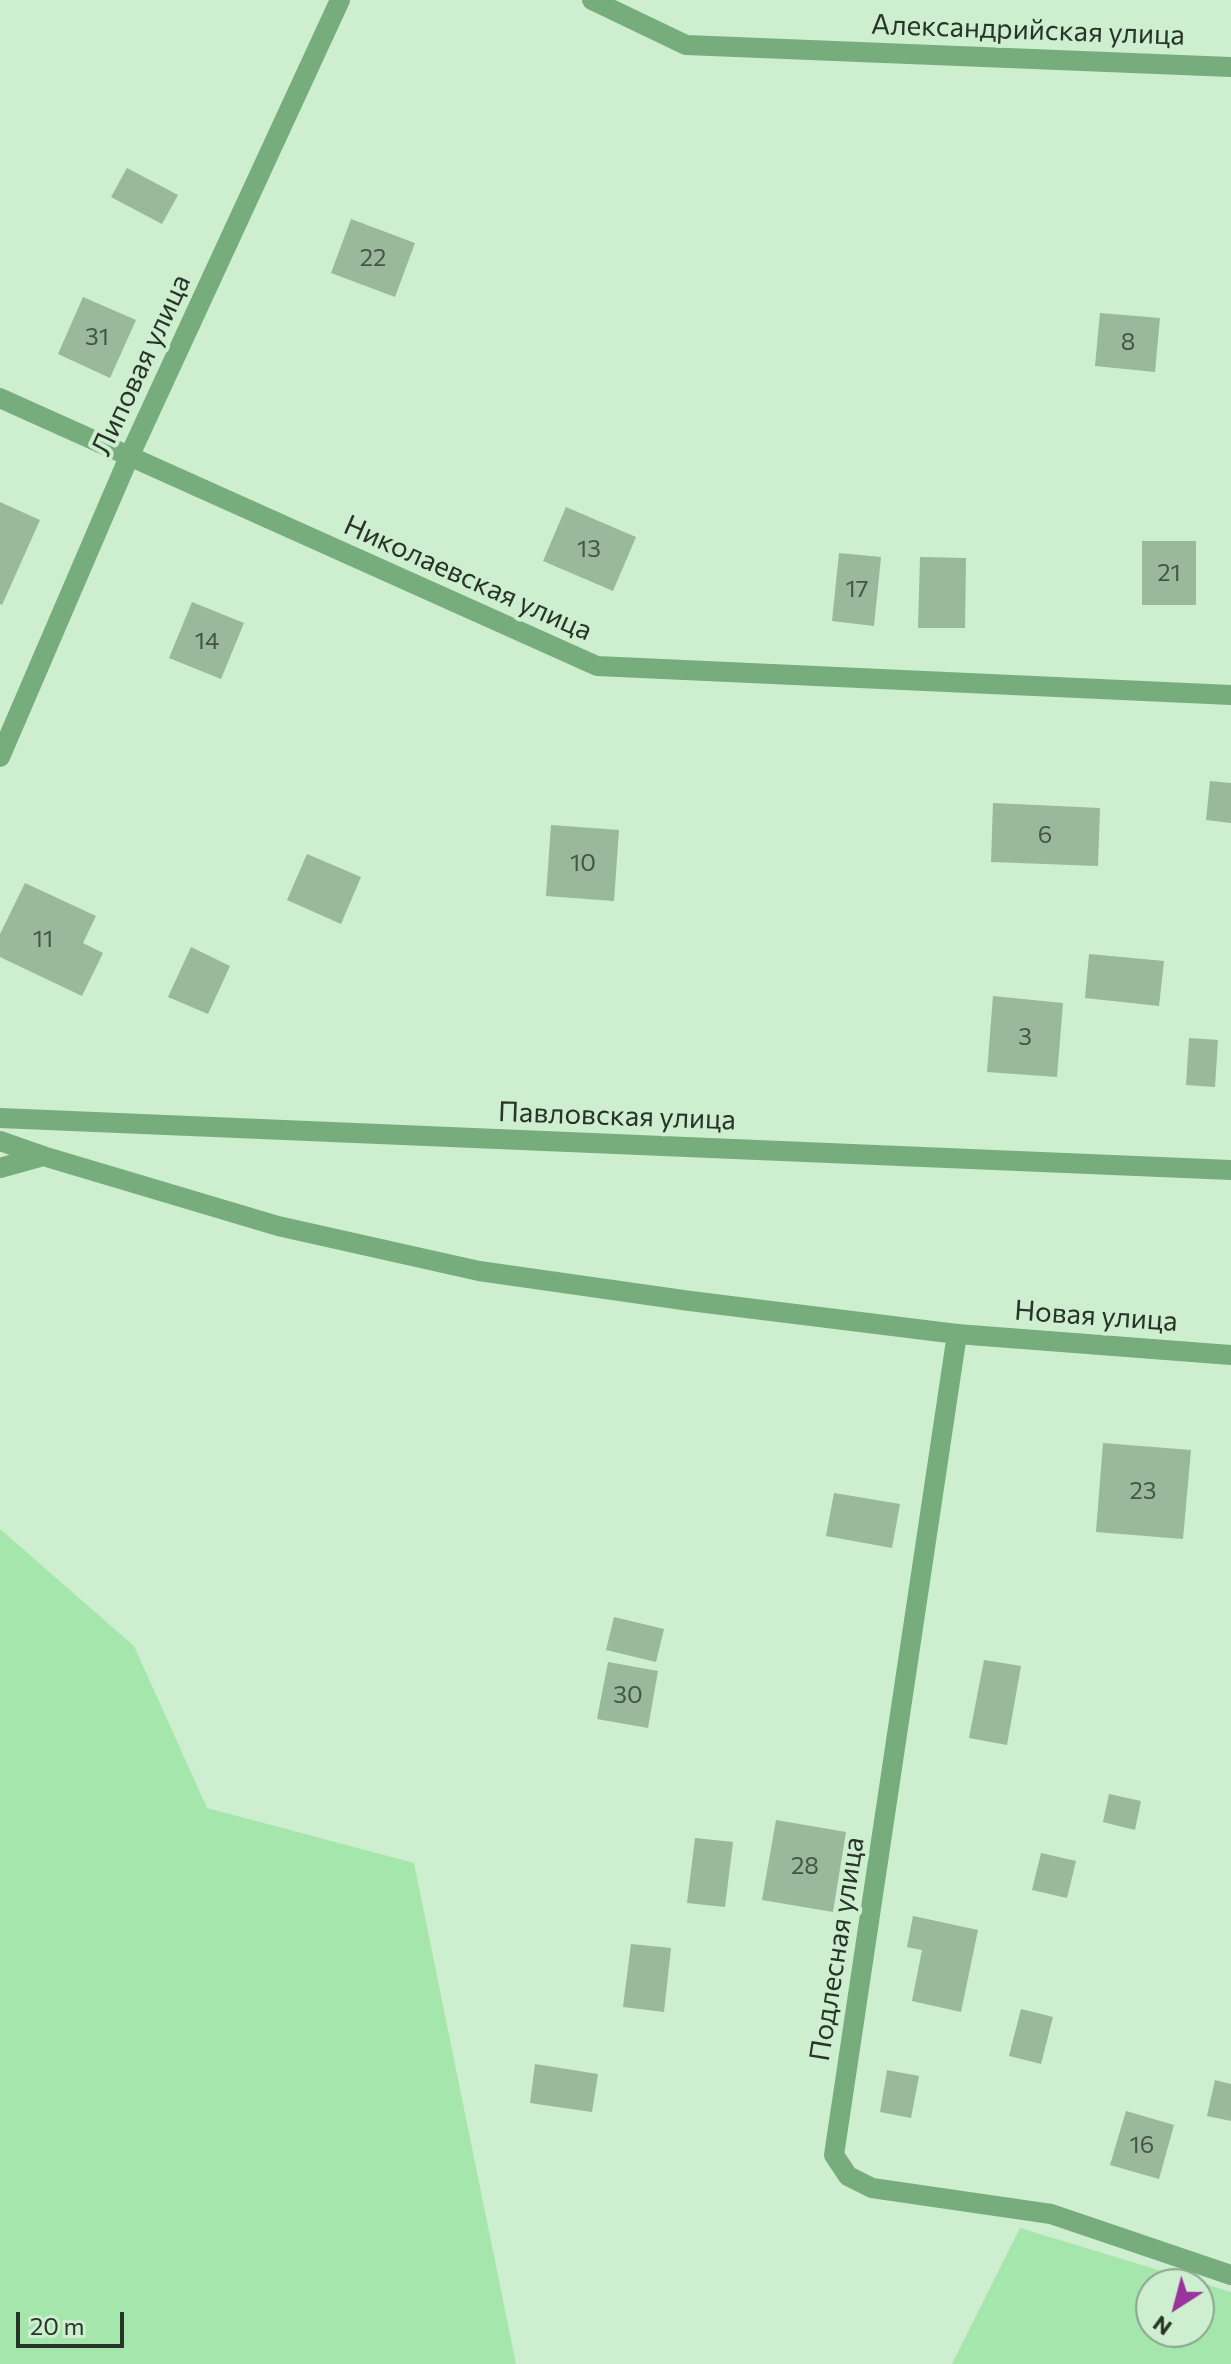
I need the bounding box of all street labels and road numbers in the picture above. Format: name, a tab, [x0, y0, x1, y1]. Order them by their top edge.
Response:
street label: Александрийская улица	[871, 8, 1185, 52]
street label: Липовая улица	[84, 269, 198, 461]
street label: Николаевская улица	[339, 508, 597, 648]
street label: Павловская улица	[497, 1095, 737, 1137]
street label: Новая улица	[1013, 1294, 1179, 1338]
street label: Подлесная улица	[803, 1835, 871, 2063]

